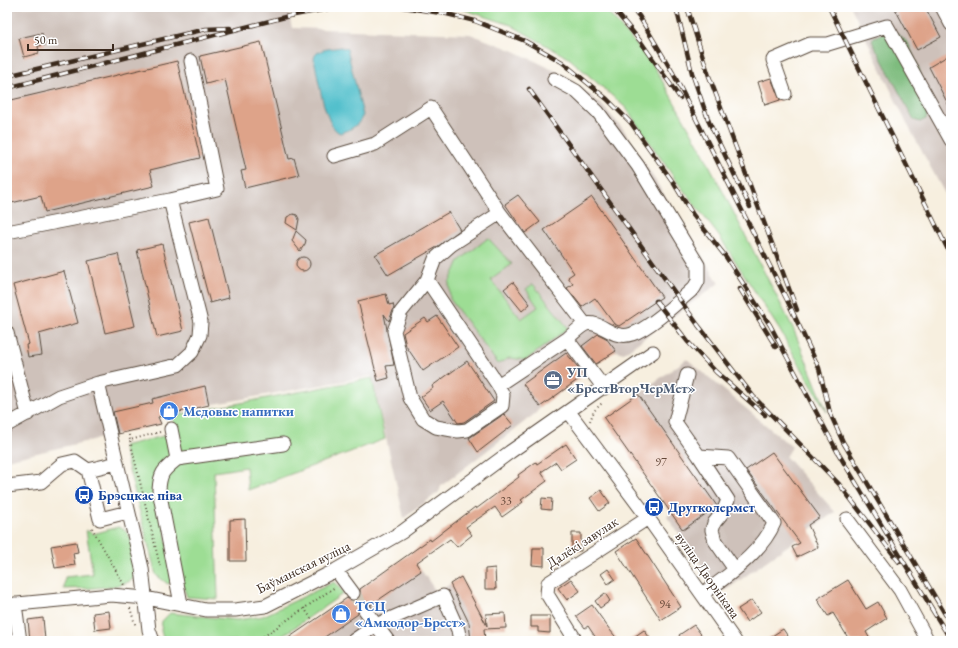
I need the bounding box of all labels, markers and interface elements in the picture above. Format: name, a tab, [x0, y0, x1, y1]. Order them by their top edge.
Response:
scale bar	[28, 26, 113, 52]
text: 50 m	[34, 32, 58, 48]
place label: УП «БрестВторЧерМет»	[566, 363, 696, 397]
office icon: УП «БрестВторЧерМет»	[542, 369, 564, 391]
shop icon: Медовые напитки	[158, 400, 180, 422]
place label: Медовые напитки	[183, 402, 294, 420]
house number: 97	[655, 454, 667, 470]
bus stop icon: Брэсцкае піва	[73, 484, 95, 506]
place label: Брэсцкае піва	[98, 486, 183, 504]
house number: 33	[500, 493, 512, 509]
bus stop icon: Другколермет	[643, 496, 665, 518]
place label: Другколермет	[668, 498, 756, 516]
street label: Далёкі завулак	[543, 512, 622, 572]
street label: вуліца Дворнікава	[671, 528, 745, 622]
street label: Баўманская вуліца	[253, 536, 353, 598]
house number: 94	[659, 596, 671, 612]
place label: ТСЦ «Амкодор-Брест»	[355, 597, 466, 631]
shop icon: ТСЦ «Амкодор-Брест»	[330, 603, 352, 625]

